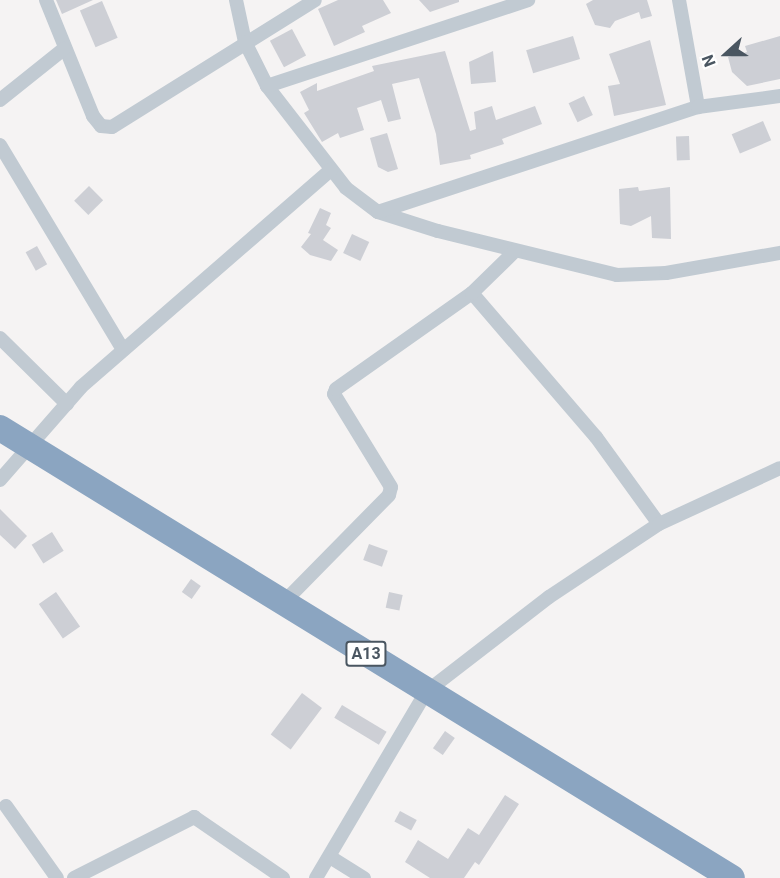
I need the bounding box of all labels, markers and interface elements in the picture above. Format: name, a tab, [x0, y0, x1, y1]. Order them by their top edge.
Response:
north arrow	[696, 24, 756, 84]
text: N	[698, 52, 720, 69]
road number: A13	[345, 641, 387, 667]

